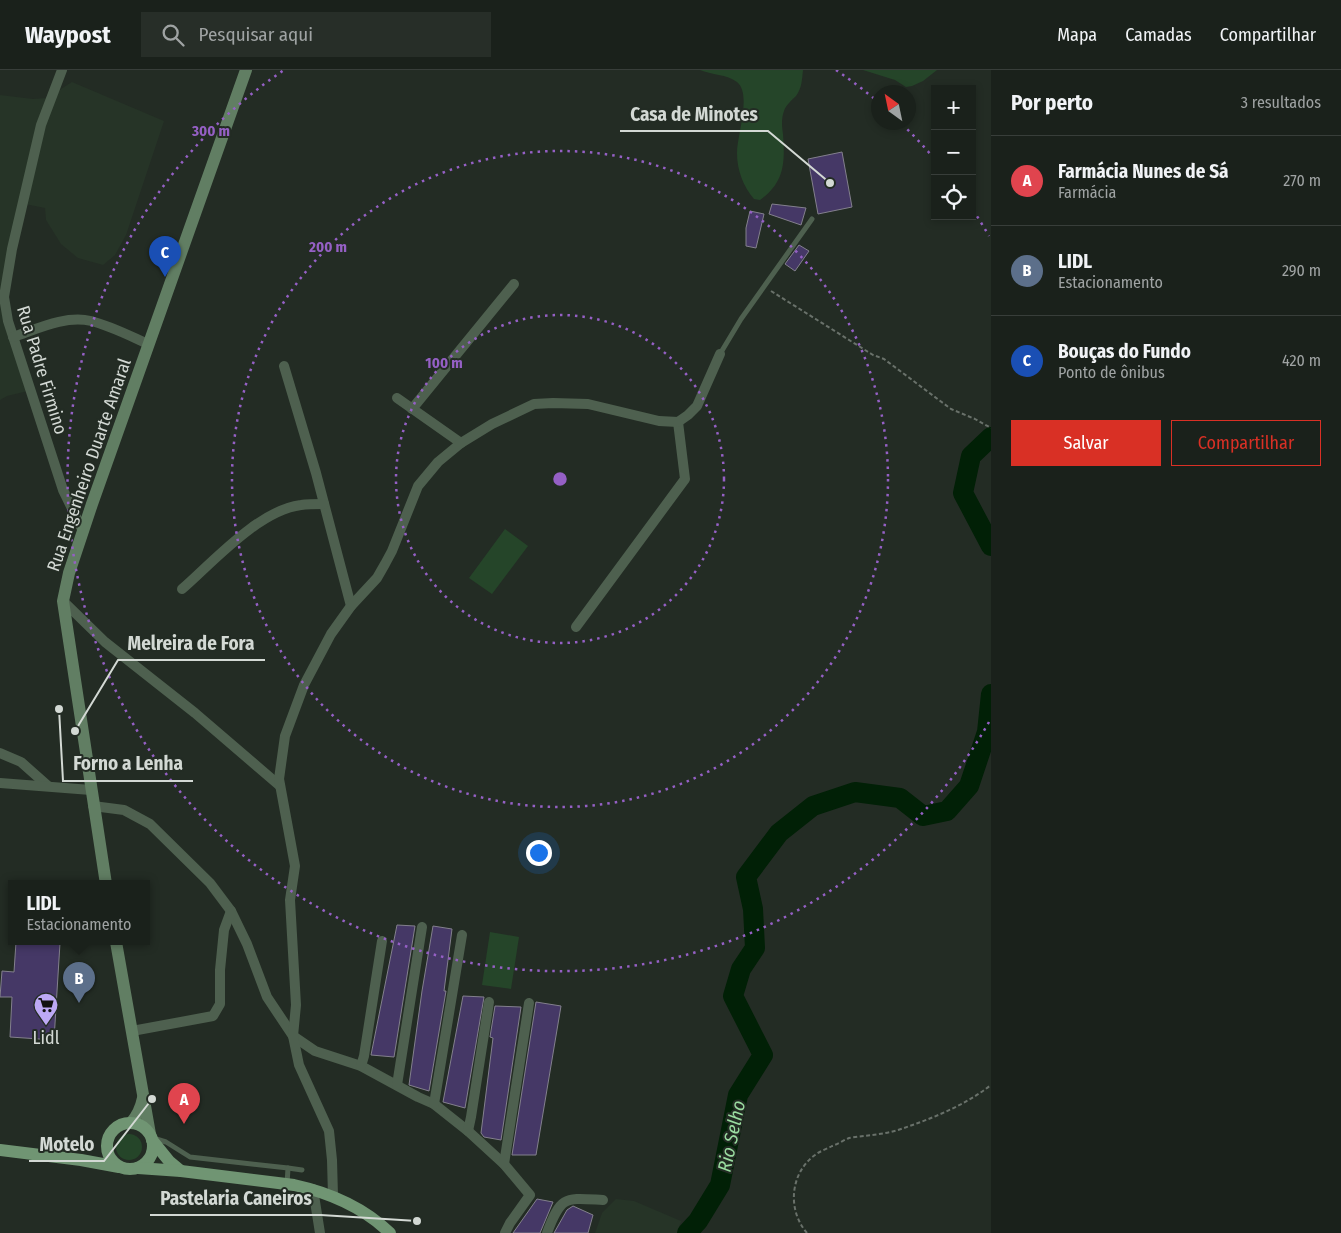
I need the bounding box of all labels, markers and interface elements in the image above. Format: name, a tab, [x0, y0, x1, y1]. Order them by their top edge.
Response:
search box	[141, 12, 491, 57]
text: Waypost	[25, 21, 111, 49]
icon: search	[159, 21, 187, 49]
text: Pesquisar aqui	[199, 23, 313, 46]
text: Mapa	[1057, 24, 1097, 46]
text: Camadas	[1125, 24, 1192, 46]
text: Compartilhar	[1220, 24, 1316, 46]
north arrow	[871, 85, 916, 130]
map controls	[931, 85, 976, 220]
button: +	[931, 85, 976, 130]
text: Por perto	[1011, 90, 1093, 116]
text: 3 resultados	[1241, 93, 1321, 112]
callout: Casa de Minotes	[620, 97, 768, 131]
text: Casa de Minotes	[630, 103, 759, 126]
text: 300 m	[191, 122, 230, 140]
button: −	[931, 130, 976, 175]
text: Farmácia Nunes de Sá	[1058, 160, 1229, 183]
text: A	[1023, 171, 1031, 190]
text: 270 m	[1283, 171, 1321, 190]
button: locate	[931, 175, 976, 220]
text: Farmácia	[1058, 183, 1116, 202]
pin: C	[149, 236, 181, 277]
text: 200 m	[308, 238, 347, 256]
text: LIDL	[1058, 250, 1092, 273]
text: B	[1023, 261, 1031, 280]
text: 290 m	[1282, 261, 1321, 280]
text: Estacionamento	[1058, 273, 1163, 292]
street label: Rua Padre Firmino	[12, 303, 72, 437]
text: Bouças do Fundo	[1058, 340, 1191, 363]
text: C	[1023, 351, 1031, 370]
text: 420 m	[1282, 351, 1321, 370]
text: 100 m	[425, 354, 463, 372]
street label: Rua Engenheiro Duarte Amaral	[42, 355, 136, 574]
text: Ponto de ônibus	[1058, 363, 1165, 382]
button: Salvar	[1011, 420, 1161, 466]
button: Compartilhar	[1171, 420, 1321, 466]
centre of rings	[551, 470, 569, 488]
callout: Melreira de Fora	[118, 626, 265, 660]
text: Melreira de Fora	[128, 632, 254, 655]
callout: Forno a Lenha	[63, 747, 193, 781]
text: Forno a Lenha	[73, 752, 183, 775]
your location	[526, 840, 552, 866]
popup	[8, 880, 150, 945]
text: LIDL	[27, 892, 61, 915]
text: Estacionamento	[27, 915, 131, 934]
pin: B	[63, 962, 95, 1003]
supermarket icon: Lidl	[33, 992, 59, 1026]
place label: Lidl	[33, 1027, 60, 1049]
pin: A	[168, 1083, 200, 1124]
water label: Rio Selho	[713, 1098, 750, 1174]
callout: Motelo	[29, 1127, 104, 1161]
text: Motelo	[39, 1133, 95, 1156]
callout: Pastelaria Caneiros	[150, 1181, 321, 1215]
text: Pastelaria Caneiros	[160, 1187, 312, 1210]

